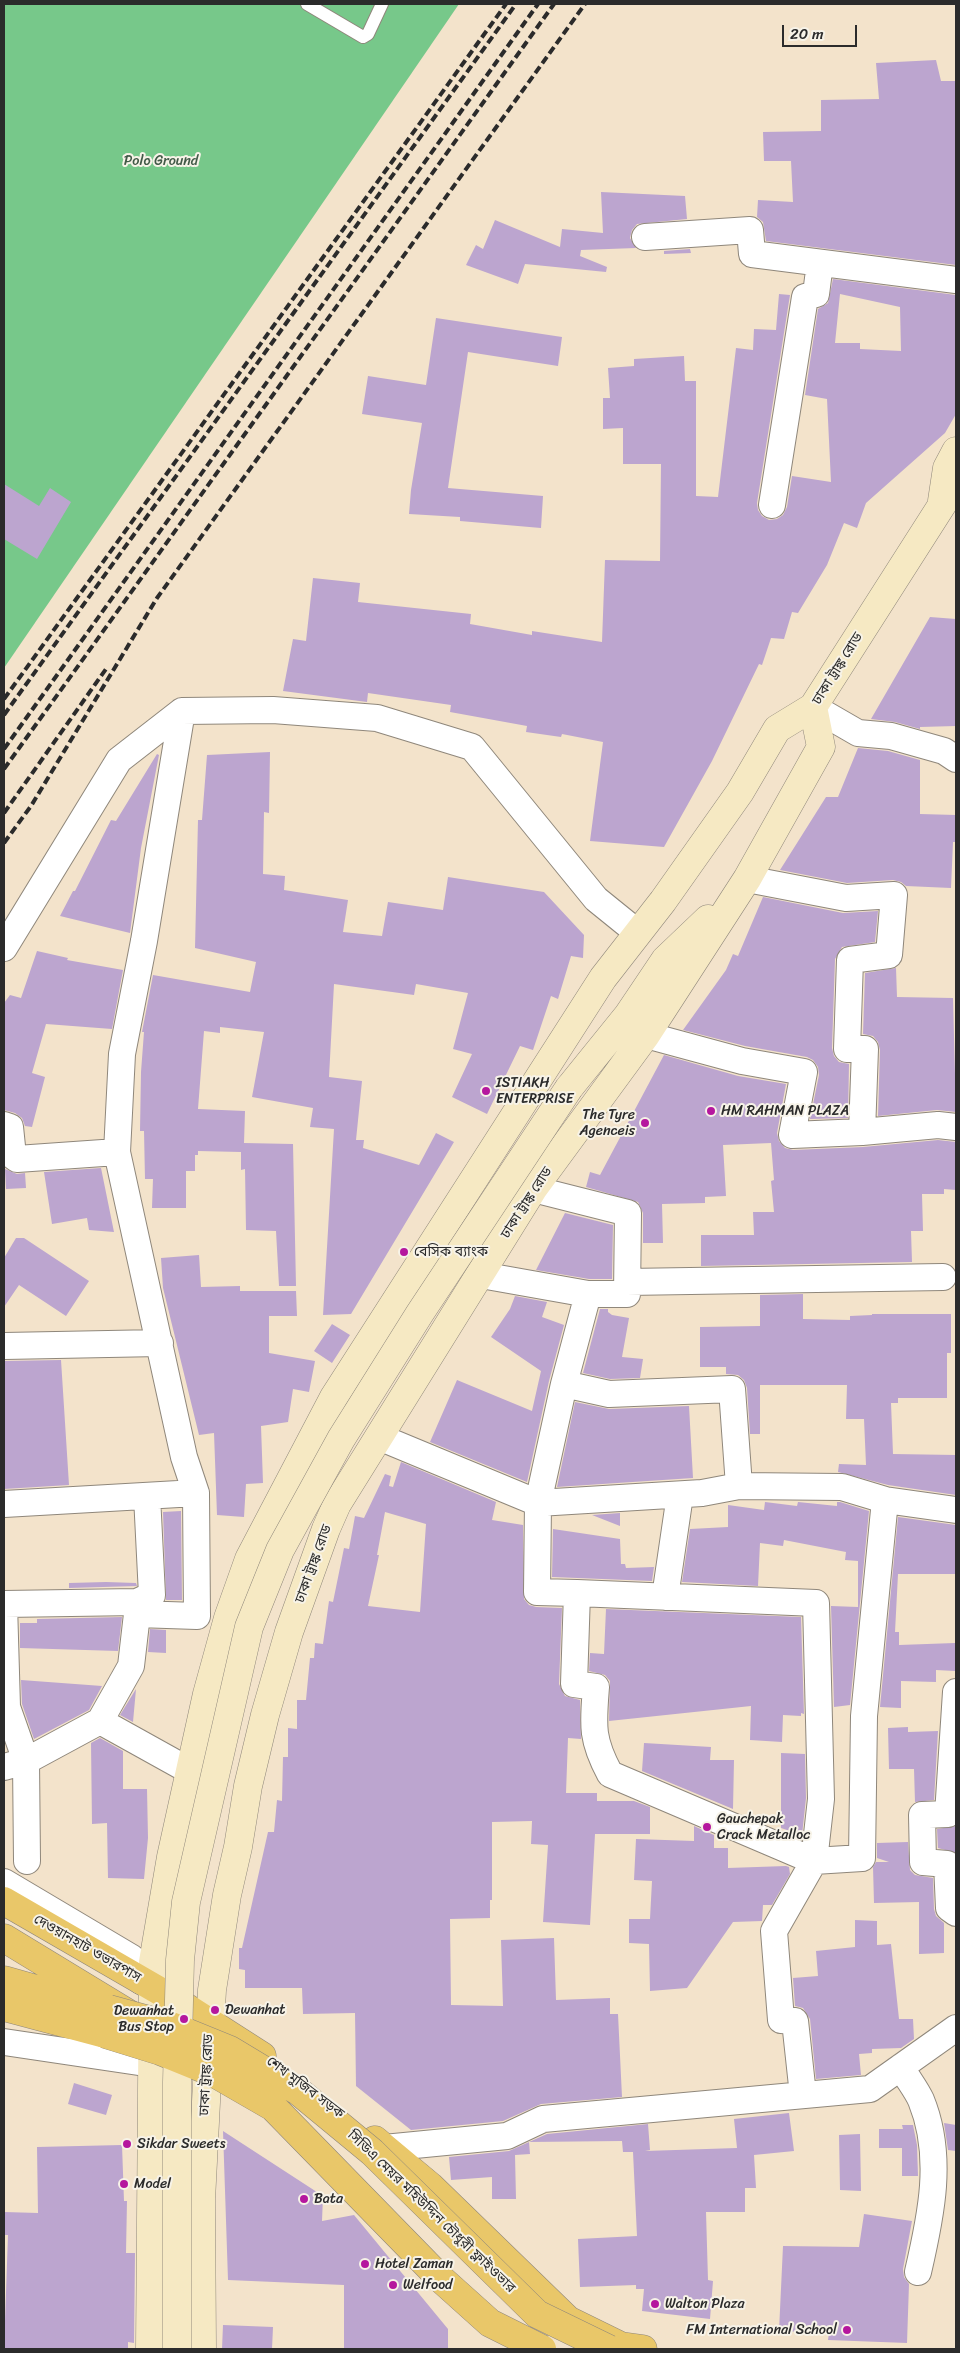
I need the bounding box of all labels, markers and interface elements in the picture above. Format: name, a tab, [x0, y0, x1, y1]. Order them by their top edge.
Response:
scale bar	[785, 15, 860, 47]
text: 20 m	[790, 21, 824, 47]
park label: Polo Ground	[124, 153, 198, 169]
street label: ঢাকা ট্রাঙ্ক রোড	[809, 630, 867, 708]
place label: ISTIAKH ENTERPRISE	[496, 1075, 574, 1108]
marker: ISTIAKH ENTERPRISE	[480, 1085, 492, 1097]
place label: HM RAHMAN PLAZA	[721, 1103, 849, 1119]
marker: HM RAHMAN PLAZA	[705, 1105, 717, 1117]
place label: The Tyre Agenceis	[580, 1107, 635, 1140]
marker: The Tyre Agenceis	[639, 1117, 651, 1129]
street label: ঢাকা ট্রাঙ্ক রোড	[498, 1164, 556, 1242]
place label: বেসিক ব্যাংক	[414, 1244, 488, 1260]
marker: বেসিক ব্যাংক	[398, 1246, 410, 1258]
street label: ঢাকা ট্রাঙ্ক রোড	[292, 1523, 336, 1605]
place label: Gauchepak Crack Metalloc	[717, 1811, 810, 1844]
marker: Gauchepak Crack Metalloc	[701, 1821, 713, 1833]
street label: দেওয়ানহাট ওভারপাস	[30, 1911, 144, 1987]
place label: Dewanhat	[225, 2002, 285, 2018]
place label: Dewanhat Bus Stop	[114, 2003, 174, 2035]
marker: Dewanhat	[209, 2004, 221, 2016]
marker: Dewanhat Bus Stop	[178, 2013, 190, 2025]
street label: ঢাকা ট্রাঙ্ক রোড	[196, 2034, 218, 2116]
street label: শেখ মুজিব সড়ক	[263, 2053, 347, 2123]
street label: সিডিএ মেয়র মহিউদ্দিন চৌধুরী ফ্লাইওভার	[344, 2127, 518, 2297]
place label: Sikdar Sweets	[137, 2136, 226, 2152]
marker: Sikdar Sweets	[121, 2138, 133, 2150]
place label: Model	[134, 2176, 171, 2192]
marker: Model	[118, 2178, 130, 2190]
place label: Bata	[314, 2191, 343, 2207]
marker: Bata	[298, 2193, 310, 2205]
place label: Hotel Zaman	[375, 2256, 453, 2272]
marker: Hotel Zaman	[359, 2258, 371, 2270]
place label: Welfood	[403, 2277, 452, 2293]
marker: Welfood	[387, 2279, 399, 2291]
place label: Walton Plaza	[665, 2296, 744, 2312]
marker: Walton Plaza	[649, 2298, 661, 2310]
place label: FM International School	[686, 2322, 837, 2338]
marker: FM International School	[841, 2324, 853, 2336]

